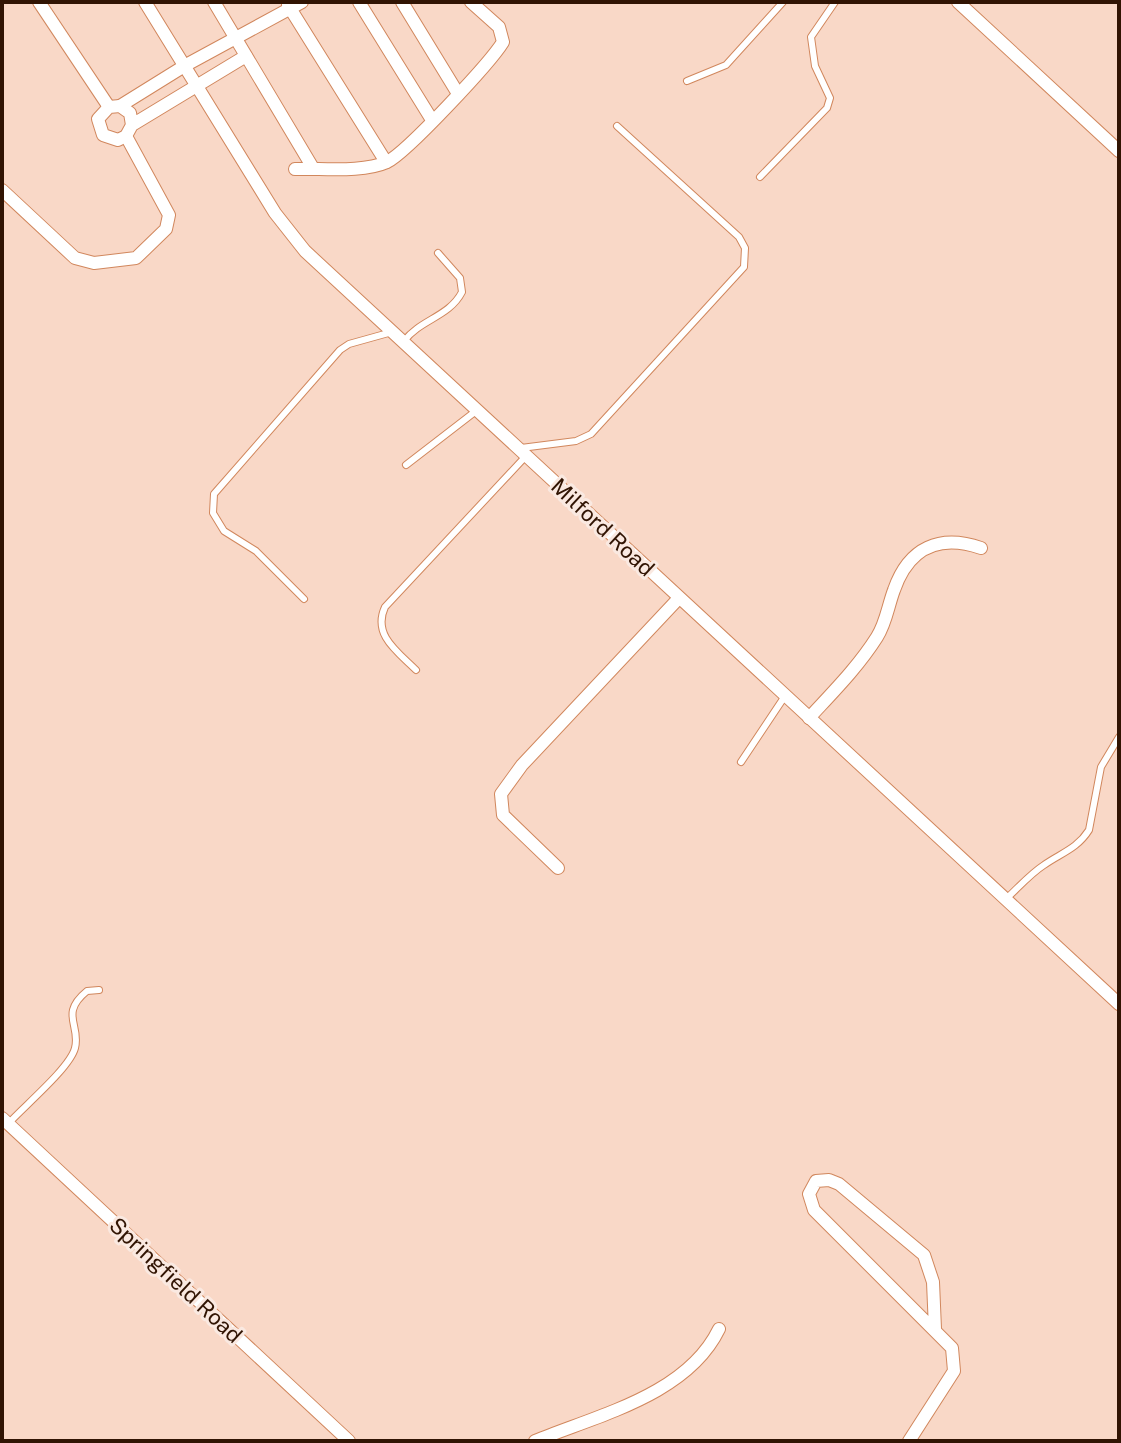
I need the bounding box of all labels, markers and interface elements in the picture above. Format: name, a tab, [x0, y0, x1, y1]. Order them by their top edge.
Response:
street label: Milford Road	[546, 473, 660, 581]
street label: Springfield Road	[104, 1212, 248, 1348]

